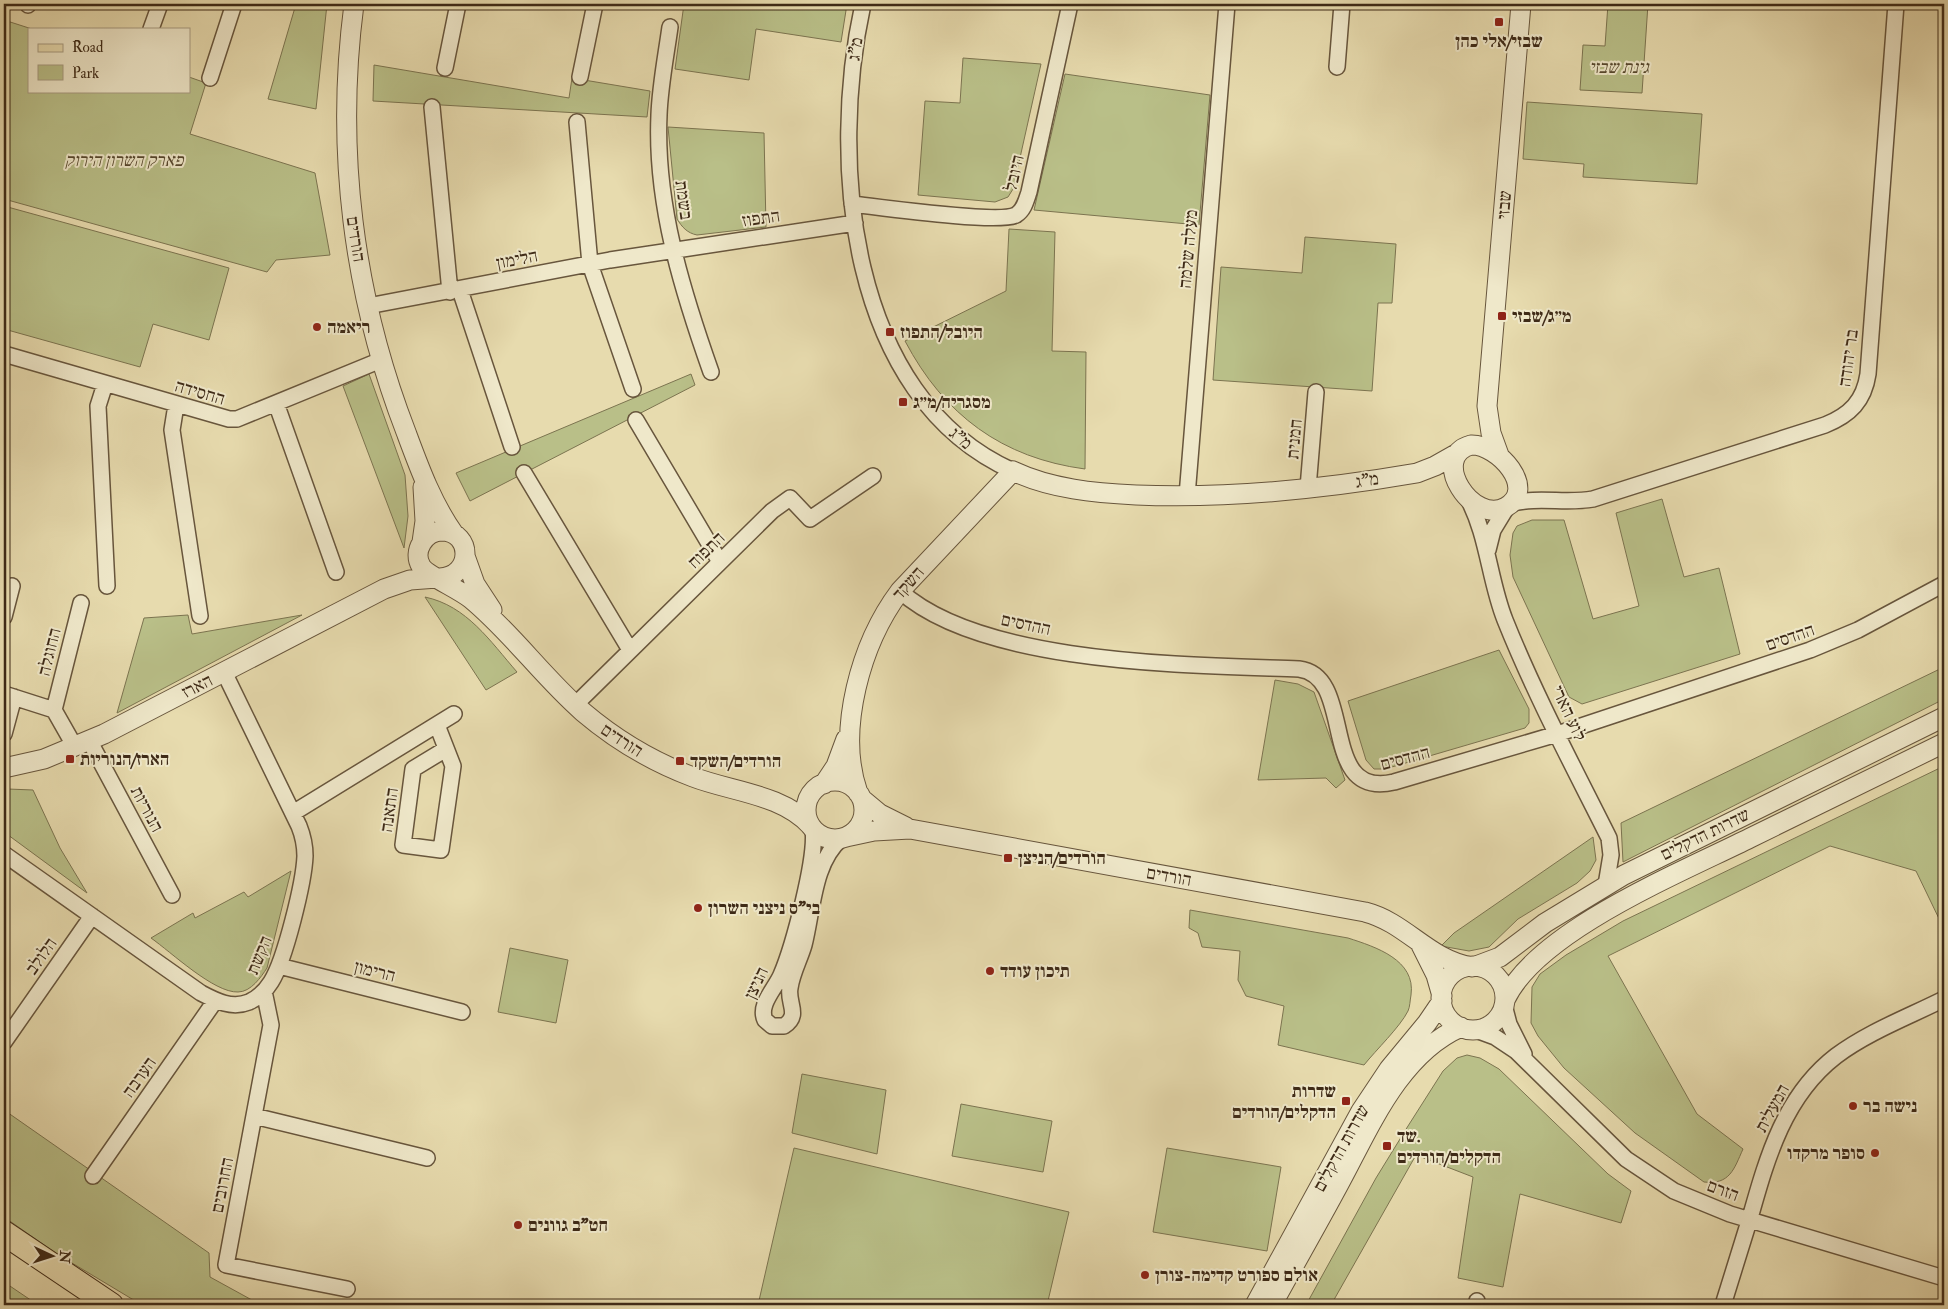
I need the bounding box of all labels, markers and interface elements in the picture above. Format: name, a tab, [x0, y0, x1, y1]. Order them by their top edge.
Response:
marker: שבזי/אלי כהן	[1493, 16, 1505, 28]
legend	[28, 28, 190, 92]
place label: שבזי/אלי כהן	[1455, 30, 1543, 53]
street label: מ"ג	[842, 36, 869, 62]
text: Road	[72, 38, 104, 57]
park label: גינת שבזי	[1589, 56, 1650, 79]
text: Park	[72, 64, 99, 83]
park label: פארק השרון הירוק	[65, 149, 184, 172]
street label: היובל	[999, 153, 1030, 194]
street label: בשמת	[669, 179, 698, 222]
street label: שבזי	[1492, 189, 1517, 221]
street label: התפוז	[740, 204, 782, 233]
street label: מעלה שלמה	[1174, 209, 1203, 289]
street label: הורדים	[341, 215, 370, 263]
street label: הלימון	[494, 244, 540, 275]
place label: מ״ג/שבזי	[1512, 305, 1572, 328]
marker: מ״ג/שבזי	[1496, 310, 1508, 322]
place label: ריאמה	[327, 316, 371, 339]
marker: ריאמה	[311, 321, 323, 333]
place label: היובל/התפוז	[900, 321, 983, 344]
marker: היובל/התפוז	[884, 326, 896, 338]
street label: בר יהודה	[1833, 327, 1864, 388]
street label: החסידה	[172, 374, 228, 411]
place label: מסגריה/מ״ג	[913, 391, 991, 414]
marker: מסגריה/מ״ג	[897, 396, 909, 408]
street label: חמנית	[1281, 418, 1308, 460]
street label: מ"ג	[944, 422, 977, 455]
street label: מ"ג	[1354, 467, 1381, 494]
street label: התפוח	[683, 527, 730, 574]
street label: השקד	[887, 562, 929, 605]
street label: ההדסים	[999, 608, 1053, 641]
street label: ההדסים	[1763, 618, 1818, 657]
street label: החוגלה	[32, 626, 67, 679]
street label: הארז	[178, 669, 217, 704]
street label: לוע הארי	[1546, 682, 1591, 745]
street label: הורדים	[596, 718, 647, 763]
street label: ההדסים	[1378, 741, 1432, 776]
place label: הארז/הנוריות	[80, 748, 169, 771]
place label: הורדים/השקד	[690, 750, 781, 773]
marker: הארז/הנוריות	[64, 753, 76, 765]
marker: הורדים/השקד	[674, 755, 686, 767]
street label: הנוריות	[125, 782, 168, 836]
street label: התאנה	[375, 786, 404, 834]
street label: שדרות הדקלים	[1657, 803, 1754, 866]
place label: הורדים/הניצן	[1018, 847, 1106, 870]
marker: הורדים/הניצן	[1002, 852, 1014, 864]
street label: הורדים	[1144, 861, 1193, 892]
place label: בי"ס ניצני השרון	[708, 897, 821, 920]
marker: בי"ס ניצני השרון	[692, 902, 704, 914]
street label: הקשת	[241, 932, 278, 978]
street label: הלולב	[20, 933, 62, 979]
street label: הרימון	[352, 955, 398, 988]
place label: תיכון עודד	[1000, 960, 1070, 983]
street label: הניצן	[739, 963, 774, 1003]
marker: תיכון עודד	[984, 965, 996, 977]
street label: הערבה	[117, 1052, 162, 1102]
place label: שדרות הדקלים/הורדים	[1232, 1080, 1336, 1124]
street label: המעלית	[1750, 1080, 1795, 1136]
marker: שדרות הדקלים/הורדים	[1340, 1095, 1352, 1107]
place label: נישה בר	[1863, 1095, 1917, 1118]
marker: נישה בר	[1847, 1100, 1859, 1112]
street label: שדרות הדקלים	[1308, 1101, 1375, 1196]
place label: שד. הדקלים/הורדים	[1397, 1125, 1501, 1169]
marker: שד. הדקלים/הורדים	[1381, 1140, 1393, 1152]
place label: סופר מרקדו	[1787, 1142, 1865, 1165]
marker: סופר מרקדו	[1869, 1147, 1881, 1159]
street label: החרובים	[206, 1155, 239, 1215]
street label: הזרם	[1704, 1174, 1742, 1207]
place label: חט"ב גוונים	[528, 1214, 608, 1237]
marker: חט"ב גוונים	[512, 1219, 524, 1231]
north arrow	[28, 1232, 78, 1282]
text: N	[56, 1249, 73, 1264]
place label: אולם ספורט קדימה-צורן	[1155, 1264, 1318, 1287]
marker: אולם ספורט קדימה-צורן	[1139, 1269, 1151, 1281]

